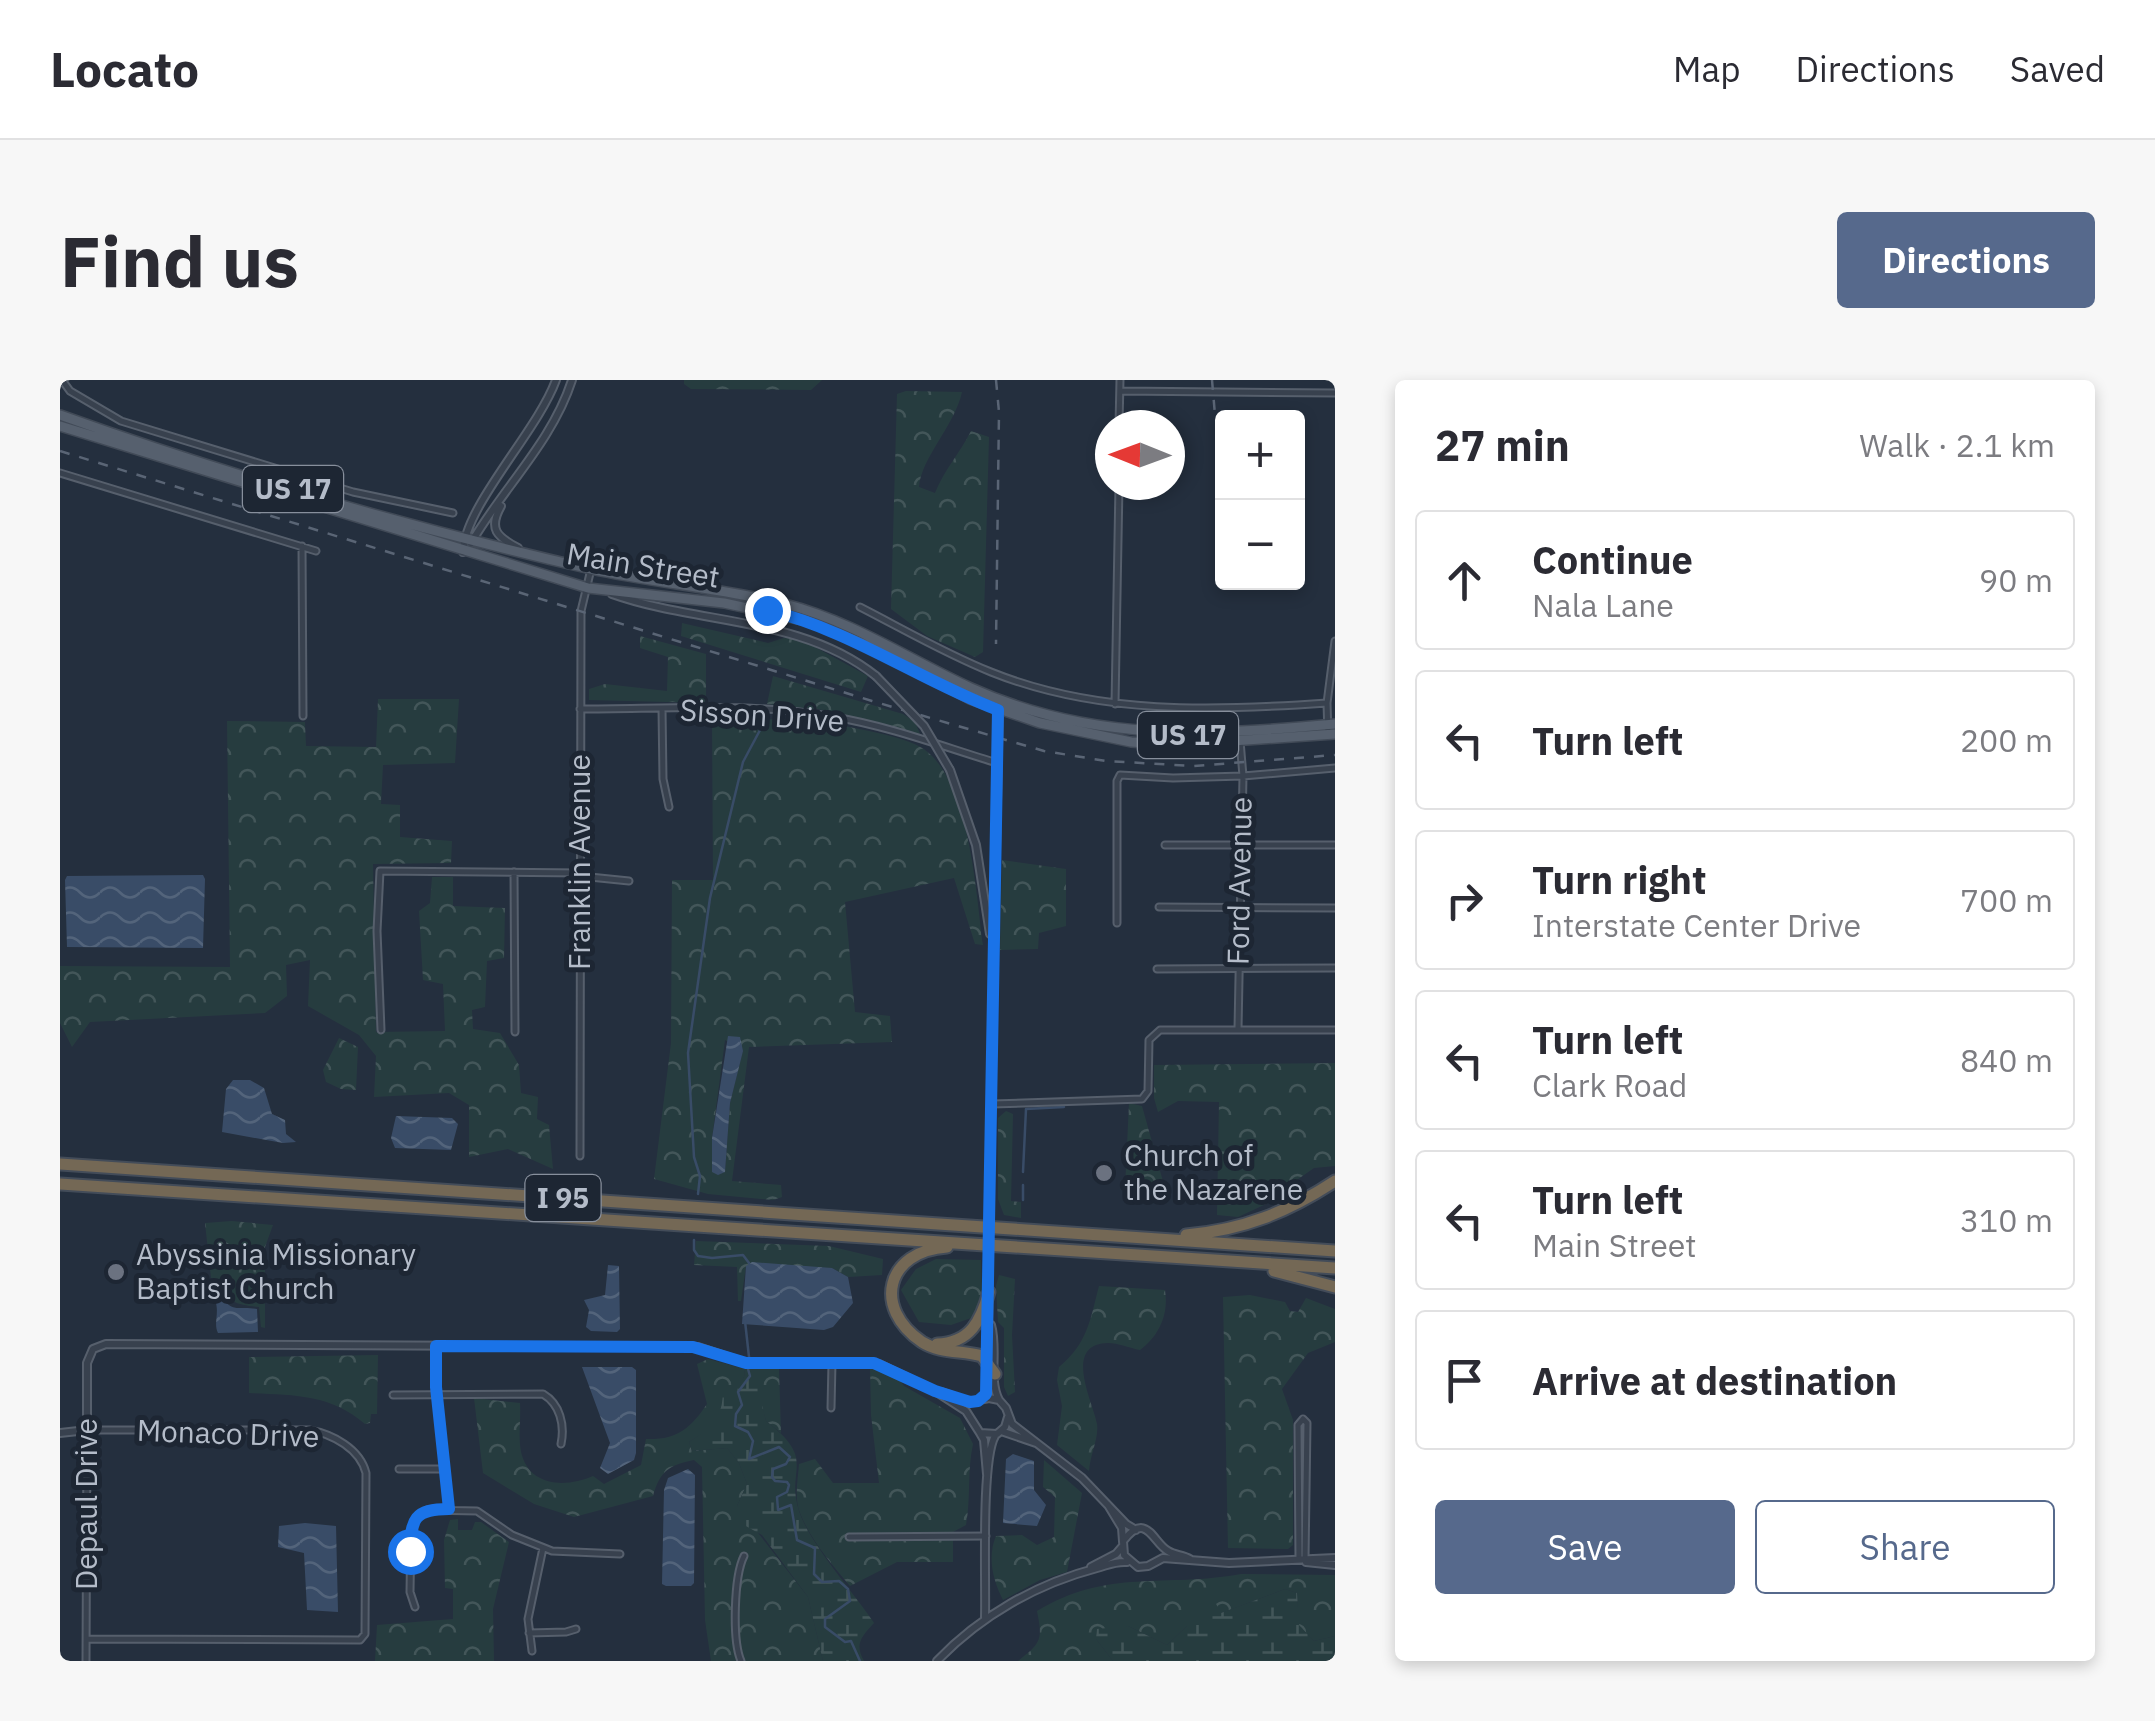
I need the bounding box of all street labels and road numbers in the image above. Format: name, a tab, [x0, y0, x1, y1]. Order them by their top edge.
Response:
road number: US 17	[243, 466, 343, 512]
street label: Main Street	[564, 533, 722, 596]
street label: Sisson Drive	[679, 689, 846, 740]
road number: US 17	[1138, 712, 1238, 758]
street label: Franklin Avenue	[559, 754, 598, 970]
street label: Ford Avenue	[1218, 796, 1259, 965]
road number: I 95	[526, 1175, 600, 1221]
street label: Monaco Drive	[136, 1410, 320, 1455]
street label: Depaul Drive	[66, 1418, 105, 1590]

